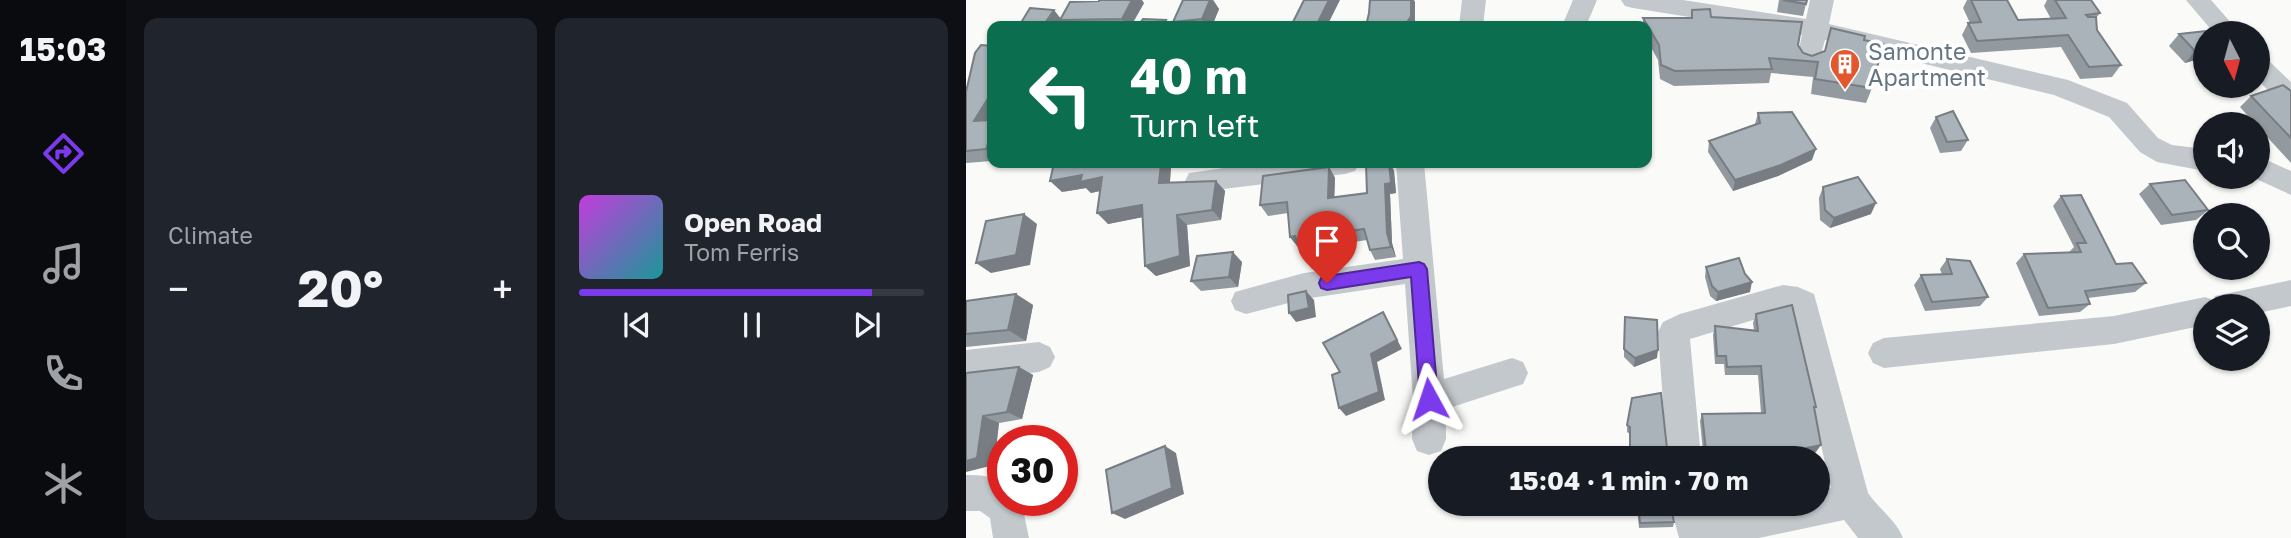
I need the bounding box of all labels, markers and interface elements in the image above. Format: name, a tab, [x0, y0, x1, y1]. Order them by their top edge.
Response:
north arrow	[2193, 21, 2270, 98]
map controls	[2193, 21, 2270, 371]
text: 15:03	[20, 30, 106, 68]
place label: Samonte Apartment	[1868, 37, 1986, 91]
text: 40 m	[1130, 46, 1248, 105]
building icon: Samonte Apartment	[1828, 47, 1862, 91]
icon: left	[1015, 49, 1106, 140]
text: Turn left	[1130, 106, 1259, 144]
button: sound	[2193, 112, 2270, 189]
icon: directions	[39, 129, 88, 178]
button: search	[2193, 203, 2270, 280]
text: Open Road	[684, 207, 822, 238]
pin	[1297, 211, 1357, 283]
text: Climate	[168, 221, 253, 249]
icon: arrive	[1308, 222, 1346, 260]
text: Tom Ferris	[684, 238, 799, 266]
icon: music	[39, 239, 88, 288]
text: 20°	[298, 256, 383, 318]
text: −	[168, 266, 189, 311]
text: +	[492, 266, 513, 311]
button: layers	[2193, 294, 2270, 371]
icon: previous	[618, 306, 656, 344]
icon: pause	[733, 306, 771, 344]
icon: next	[848, 306, 886, 344]
icon: phone	[39, 349, 88, 398]
position arrow	[1392, 362, 1466, 436]
speed limit sign: 30	[987, 425, 1078, 516]
icon: climate	[39, 459, 88, 508]
text: 15:04 · 1 min · 70 m	[1509, 465, 1749, 496]

